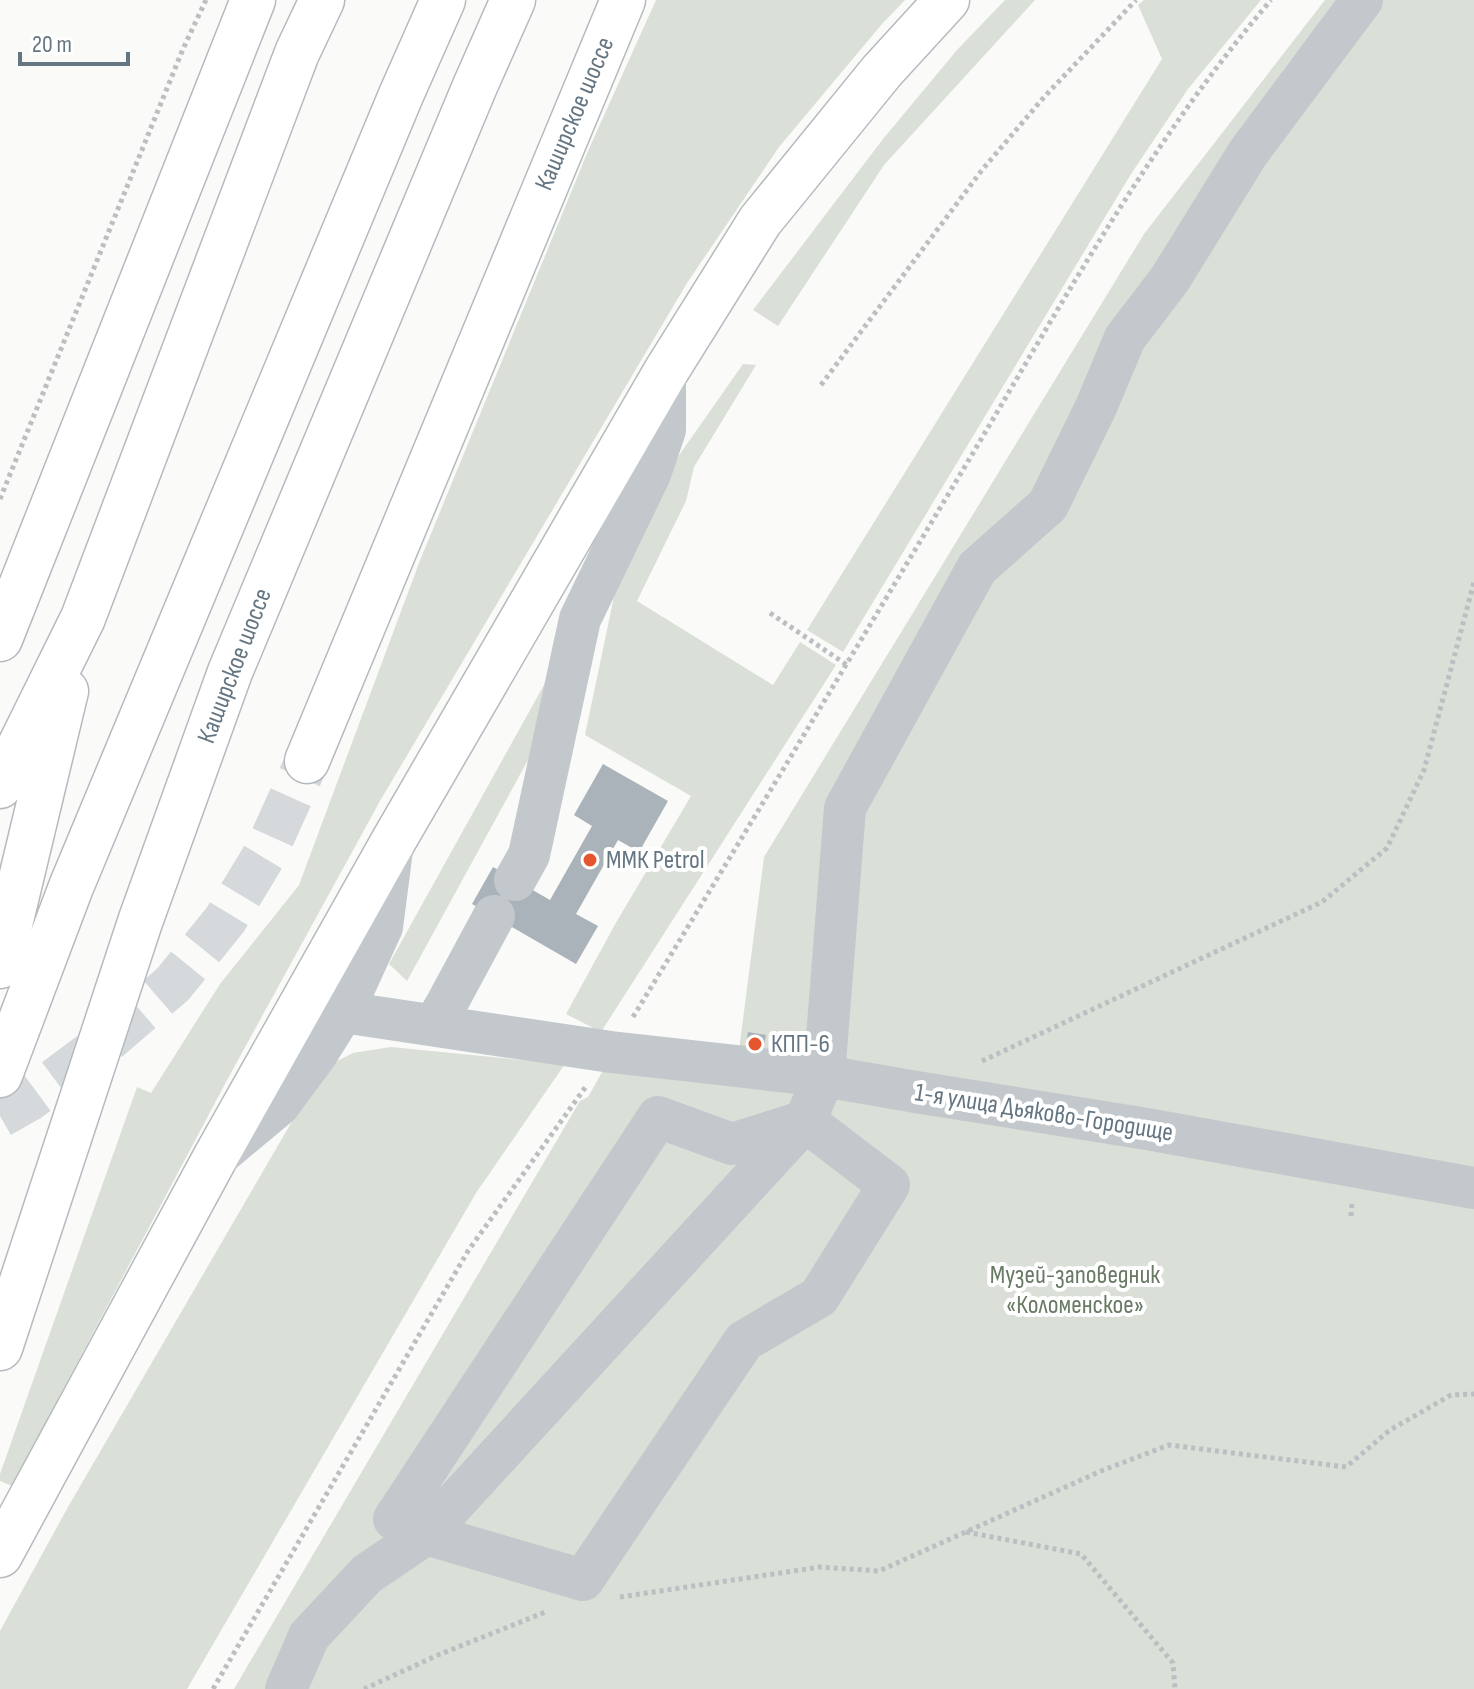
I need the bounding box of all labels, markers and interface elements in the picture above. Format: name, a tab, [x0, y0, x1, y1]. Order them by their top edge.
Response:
scale bar	[20, 16, 128, 66]
text: 20 m	[32, 30, 72, 59]
street label: Каширское шоссе	[529, 33, 621, 195]
street label: Каширское шоссе	[191, 584, 279, 748]
place label: ММК Petrol	[606, 845, 705, 876]
marker: ММК Petrol	[581, 851, 599, 869]
place label: КПП-6	[771, 1029, 830, 1060]
marker: КПП-6	[746, 1035, 764, 1053]
street label: 1-я улица Дьяково-Городище	[913, 1077, 1175, 1149]
park label: Музей-заповедник «Коломенское»	[990, 1260, 1160, 1321]

